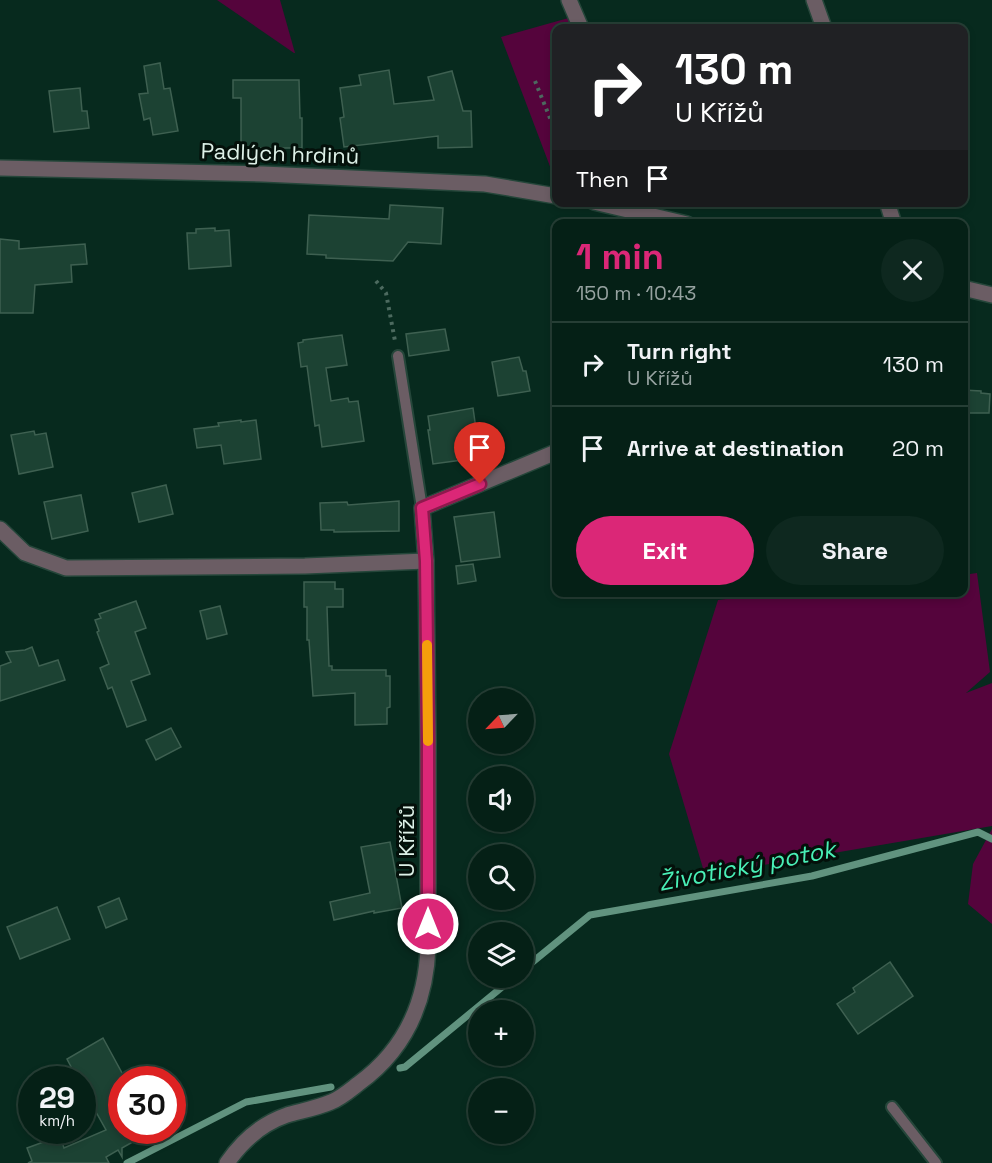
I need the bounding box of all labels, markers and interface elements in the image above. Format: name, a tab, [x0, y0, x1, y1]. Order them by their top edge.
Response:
text: 130 m	[675, 43, 793, 96]
icon: right	[576, 48, 654, 126]
text: U Křížů	[675, 95, 764, 130]
street label: Padlých hrdinů	[200, 136, 360, 170]
icon: arrive	[641, 162, 674, 195]
text: Then	[576, 165, 629, 193]
text: 1 min	[576, 234, 664, 280]
button: close	[881, 239, 944, 302]
text: 150 m · 10:43	[576, 280, 696, 306]
text: Turn right	[627, 337, 732, 365]
icon: right	[576, 348, 609, 381]
text: 130 m	[883, 350, 944, 378]
text: U Křížů	[627, 365, 693, 391]
pin	[454, 422, 505, 484]
icon: arrive	[463, 431, 496, 464]
icon: arrive	[576, 432, 609, 465]
text: Arrive at destination	[627, 434, 844, 462]
text: 20 m	[892, 434, 944, 462]
button: Exit	[576, 516, 754, 585]
button: Share	[766, 516, 944, 585]
north arrow	[468, 688, 534, 754]
map controls	[468, 688, 534, 1144]
button: sound	[468, 766, 534, 832]
street label: U Křížů	[392, 805, 420, 877]
water label: Životický potok	[656, 833, 841, 898]
button: search	[468, 844, 534, 910]
position arrow	[396, 892, 460, 956]
button: layers	[468, 922, 534, 988]
button: +	[468, 1000, 534, 1066]
speed limit sign: 30	[108, 1066, 186, 1144]
text: 29	[39, 1078, 75, 1117]
button: −	[468, 1078, 534, 1144]
text: km/h	[39, 1111, 75, 1130]

